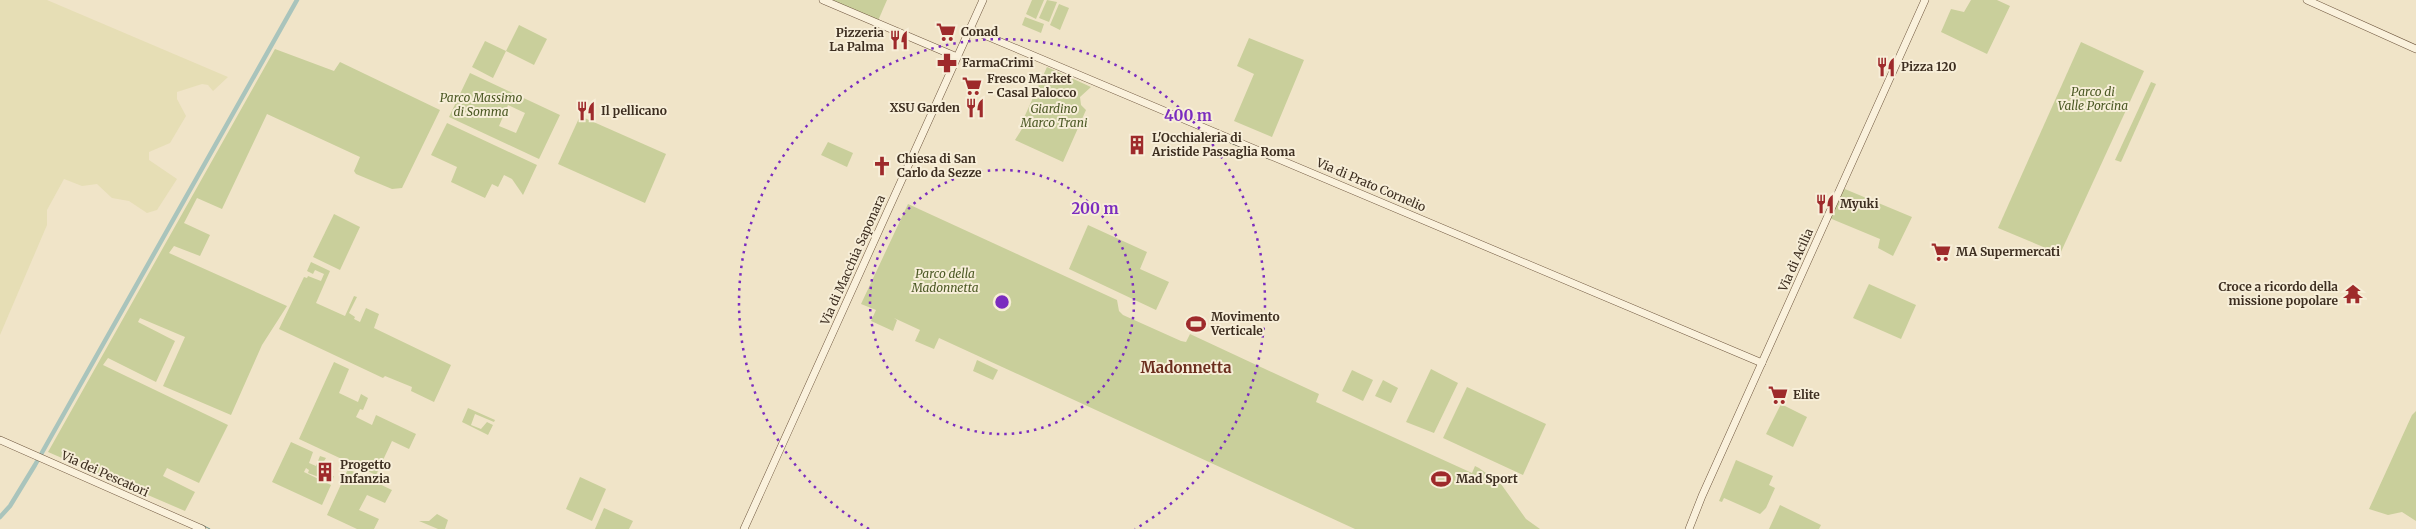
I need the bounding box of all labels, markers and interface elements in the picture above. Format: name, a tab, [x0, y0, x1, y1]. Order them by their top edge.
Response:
supermarket icon: Conad	[935, 21, 957, 43]
place label: Conad	[961, 24, 999, 39]
place label: Pizzeria La Palma	[829, 25, 884, 54]
restaurant icon: Pizzeria La Palma	[888, 29, 910, 51]
pharmacy icon: FarmaCrimi	[936, 52, 958, 74]
place label: FarmaCrimi	[962, 55, 1034, 70]
restaurant icon: Pizza 120	[1875, 56, 1897, 78]
place label: Pizza 120	[1901, 59, 1956, 74]
place label: Fresco Market - Casal Palocco	[987, 71, 1076, 100]
supermarket icon: Fresco Market - Casal Palocco	[961, 75, 983, 97]
park label: Parco di Valle Porcina	[2058, 84, 2128, 113]
park label: Parco Massimo di Somma	[440, 90, 522, 119]
restaurant icon: XSU Garden	[964, 97, 986, 119]
restaurant icon: Il pellicano	[575, 100, 597, 122]
place label: XSU Garden	[890, 100, 960, 115]
park label: Giardino Marco Trani	[1020, 101, 1088, 130]
place label: Il pellicano	[601, 103, 667, 118]
text: 400 m	[1164, 106, 1212, 125]
place label: L'Occhialeria di Aristide Passaglia Roma	[1151, 130, 1295, 159]
building icon: L'Occhialeria di Aristide Passaglia Roma	[1126, 134, 1148, 156]
place label: Chiesa di San Carlo da Sezze	[897, 151, 982, 180]
street label: Via di Prato Cornelio	[1313, 154, 1428, 214]
church icon: Chiesa di San Carlo da Sezze	[871, 155, 893, 177]
street label: Via di Macchia Saponara	[817, 192, 888, 328]
restaurant icon: Myuki	[1814, 193, 1836, 215]
place label: Myuki	[1840, 196, 1879, 211]
text: 200 m	[1071, 199, 1119, 218]
street label: Via di Acilia	[1775, 225, 1816, 295]
supermarket icon: MA Supermercati	[1930, 241, 1952, 263]
place label: MA Supermercati	[1956, 244, 2060, 259]
park label: Parco della Madonnetta	[910, 266, 979, 295]
place label: Croce a ricordo della missione popolare	[2218, 279, 2338, 308]
temple icon: Croce a ricordo della missione popolare	[2342, 283, 2364, 305]
centre of rings	[993, 293, 1011, 311]
place label: Movimento Verticale	[1210, 309, 1280, 338]
sports icon: Movimento Verticale	[1185, 313, 1207, 335]
district label: Madonnetta	[1140, 358, 1232, 377]
supermarket icon: Elite	[1767, 384, 1789, 406]
place label: Elite	[1793, 387, 1820, 402]
street label: Via dei Pescatori	[58, 447, 151, 500]
place label: Progetto Infanzia	[340, 457, 391, 486]
building icon: Progetto Infanzia	[314, 461, 336, 483]
sports icon: Mad Sport	[1430, 468, 1452, 490]
place label: Mad Sport	[1456, 471, 1518, 486]

